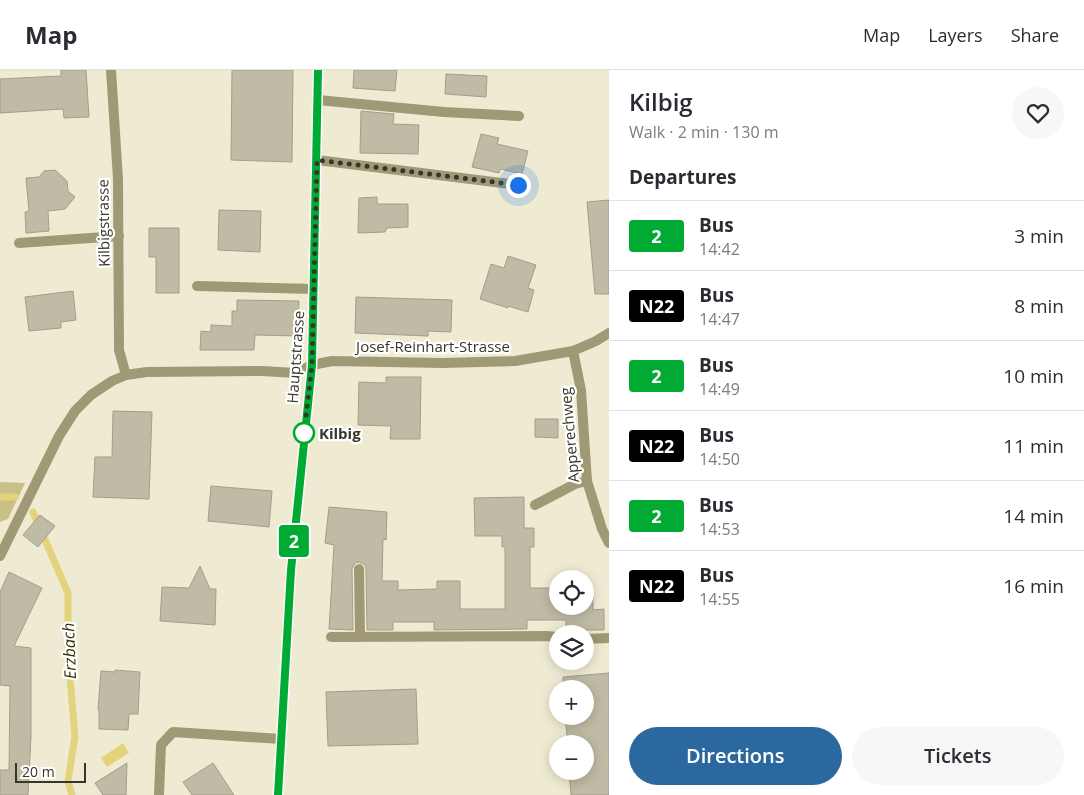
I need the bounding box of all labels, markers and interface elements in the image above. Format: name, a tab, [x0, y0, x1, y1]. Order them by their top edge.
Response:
text: Map	[25, 18, 77, 51]
text: Map	[863, 23, 900, 47]
text: Layers	[928, 23, 983, 47]
text: Share	[1011, 23, 1059, 47]
text: Kilbig	[629, 85, 693, 118]
button: heart	[1012, 87, 1064, 139]
text: Walk · 2 min · 130 m	[629, 121, 779, 143]
text: Departures	[629, 164, 736, 190]
your location	[506, 173, 531, 198]
street label: Kilbigstrasse	[92, 179, 114, 267]
text: Bus	[699, 212, 734, 238]
text: 3 min	[1014, 223, 1064, 249]
text: 2	[651, 224, 662, 248]
text: 14:42	[699, 238, 740, 260]
text: Bus	[699, 282, 734, 308]
text: 8 min	[1014, 293, 1064, 319]
text: N22	[639, 294, 674, 318]
text: 14:47	[699, 308, 740, 330]
street label: Hauptstrasse	[282, 310, 308, 404]
street label: Josef-Reinhart-Strasse	[354, 336, 510, 356]
text: Bus	[699, 352, 734, 378]
text: 10 min	[1003, 363, 1064, 389]
text: 2	[651, 364, 662, 388]
text: 14:49	[699, 378, 740, 400]
street label: Apperechweg	[555, 387, 583, 483]
marker: Kilbig	[293, 422, 315, 444]
text: Bus	[699, 422, 734, 448]
place label: Kilbig	[319, 423, 361, 443]
text: 11 min	[1003, 433, 1064, 459]
text: N22	[639, 434, 674, 458]
text: 14:50	[699, 448, 740, 470]
text: Bus	[699, 492, 734, 518]
text: 14 min	[1003, 503, 1064, 529]
text: 2	[651, 504, 662, 528]
text: 14:53	[699, 518, 740, 540]
line badge: 2	[278, 525, 310, 557]
text: 2	[289, 529, 299, 553]
text: Bus	[699, 562, 734, 588]
map controls	[549, 570, 594, 780]
button: locate	[549, 570, 594, 615]
text: 16 min	[1003, 573, 1064, 599]
text: N22	[639, 574, 674, 598]
text: 14:55	[699, 588, 740, 610]
water label: Erzbach	[57, 622, 81, 680]
button: layers	[549, 625, 594, 670]
button: +	[549, 680, 594, 725]
button: Directions	[629, 727, 842, 785]
button: Tickets	[852, 727, 1064, 785]
button: −	[549, 735, 594, 780]
scale bar	[15, 760, 86, 783]
text: 20 m	[22, 762, 55, 781]

